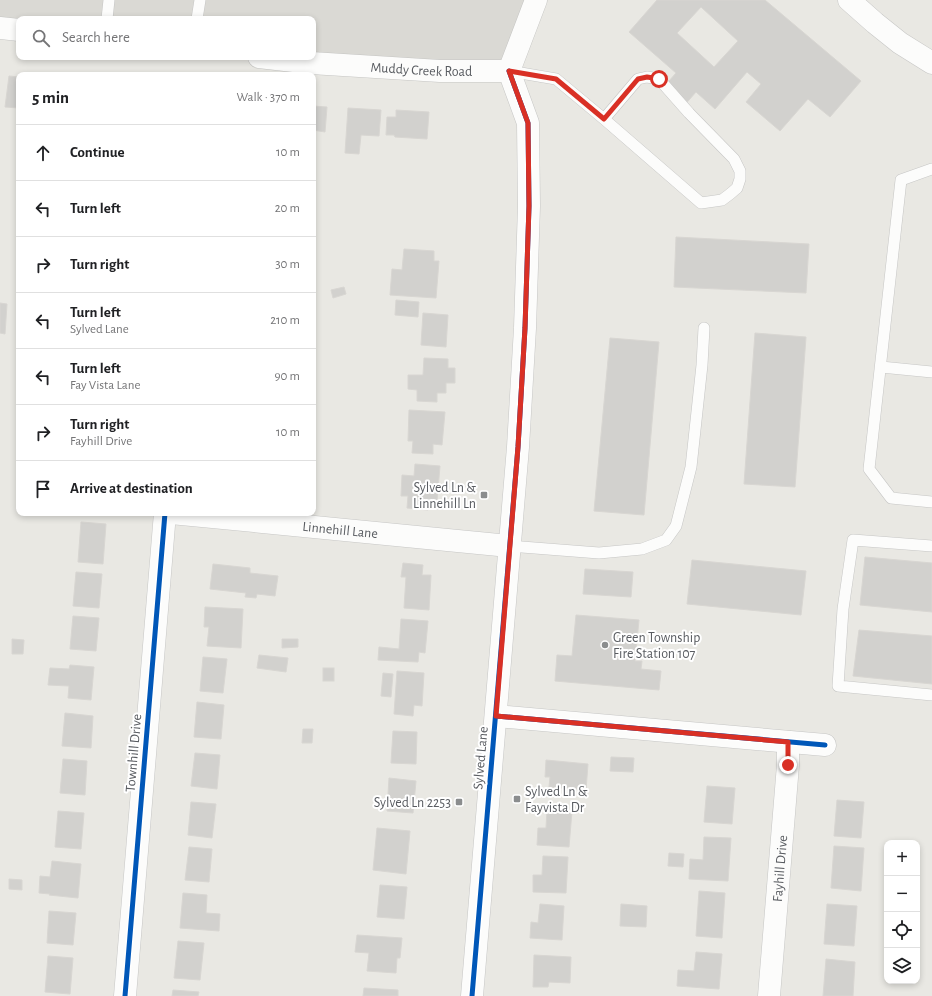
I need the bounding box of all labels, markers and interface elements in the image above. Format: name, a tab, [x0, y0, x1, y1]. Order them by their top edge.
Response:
search box	[16, 16, 316, 60]
icon: search	[30, 27, 52, 49]
text: Search here	[62, 30, 130, 45]
street label: Muddy Creek Road	[370, 61, 472, 79]
route start	[650, 70, 668, 88]
text: 5 min	[32, 89, 69, 106]
text: Walk · 370 m	[236, 91, 300, 104]
icon: ahead	[32, 142, 54, 164]
text: Continue	[70, 145, 125, 160]
text: 10 m	[276, 146, 300, 159]
icon: left	[32, 198, 54, 220]
text: Turn left	[70, 201, 121, 216]
text: 20 m	[275, 202, 300, 215]
icon: right	[32, 254, 54, 276]
text: Turn right	[70, 257, 129, 272]
text: 30 m	[275, 258, 300, 271]
text: Turn left	[70, 305, 121, 320]
icon: left	[32, 310, 54, 332]
text: 210 m	[270, 314, 300, 327]
text: Sylved Lane	[70, 323, 129, 336]
text: Turn left	[70, 361, 121, 376]
icon: left	[32, 366, 54, 388]
text: 90 m	[274, 370, 300, 383]
text: Fay Vista Lane	[70, 379, 140, 392]
text: Turn right	[70, 417, 129, 432]
icon: right	[32, 422, 54, 444]
text: 10 m	[276, 426, 300, 439]
text: Fayhill Drive	[70, 435, 132, 448]
icon: arrive	[32, 478, 54, 500]
text: Arrive at destination	[70, 481, 193, 496]
place label: Sylved Ln & Linnehill Ln	[413, 481, 476, 511]
marker: Sylved Ln & Linnehill Ln	[479, 490, 489, 500]
street label: Linnehill Lane	[302, 520, 378, 541]
place label: Green Township Fire Station 107	[613, 631, 700, 661]
marker: Green Township Fire Station 107	[600, 640, 610, 650]
street label: Townhill Drive	[124, 713, 144, 793]
street label: Sylved Lane	[471, 726, 491, 790]
route end	[779, 756, 797, 774]
place label: Sylved Ln & Fayvista Dr	[525, 785, 588, 815]
marker: Sylved Ln & Fayvista Dr	[512, 794, 522, 804]
place label: Sylved Ln 2253	[374, 796, 451, 810]
marker: Sylved Ln 2253	[454, 797, 464, 807]
street label: Fayhill Drive	[771, 835, 790, 902]
map controls	[884, 840, 920, 984]
button: +	[884, 840, 920, 876]
button: −	[884, 876, 920, 912]
button: locate	[884, 912, 920, 948]
button: layers	[884, 948, 920, 984]

